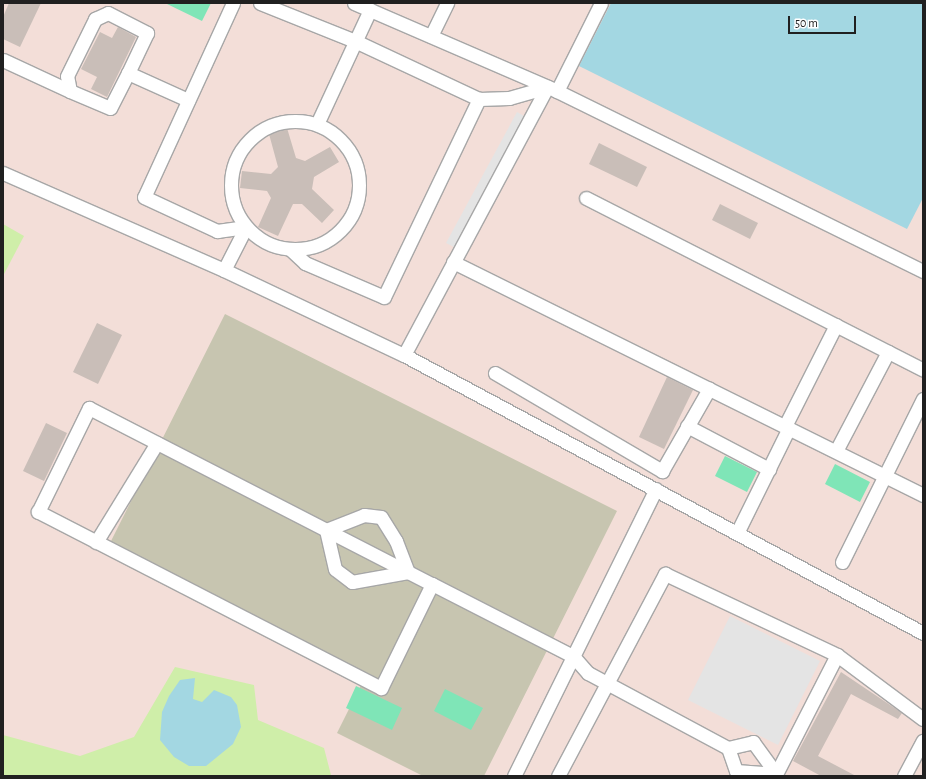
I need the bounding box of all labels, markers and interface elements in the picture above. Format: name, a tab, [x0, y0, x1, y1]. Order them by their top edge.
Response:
scale bar	[790, 8, 858, 34]
text: 50 m	[795, 17, 818, 29]

